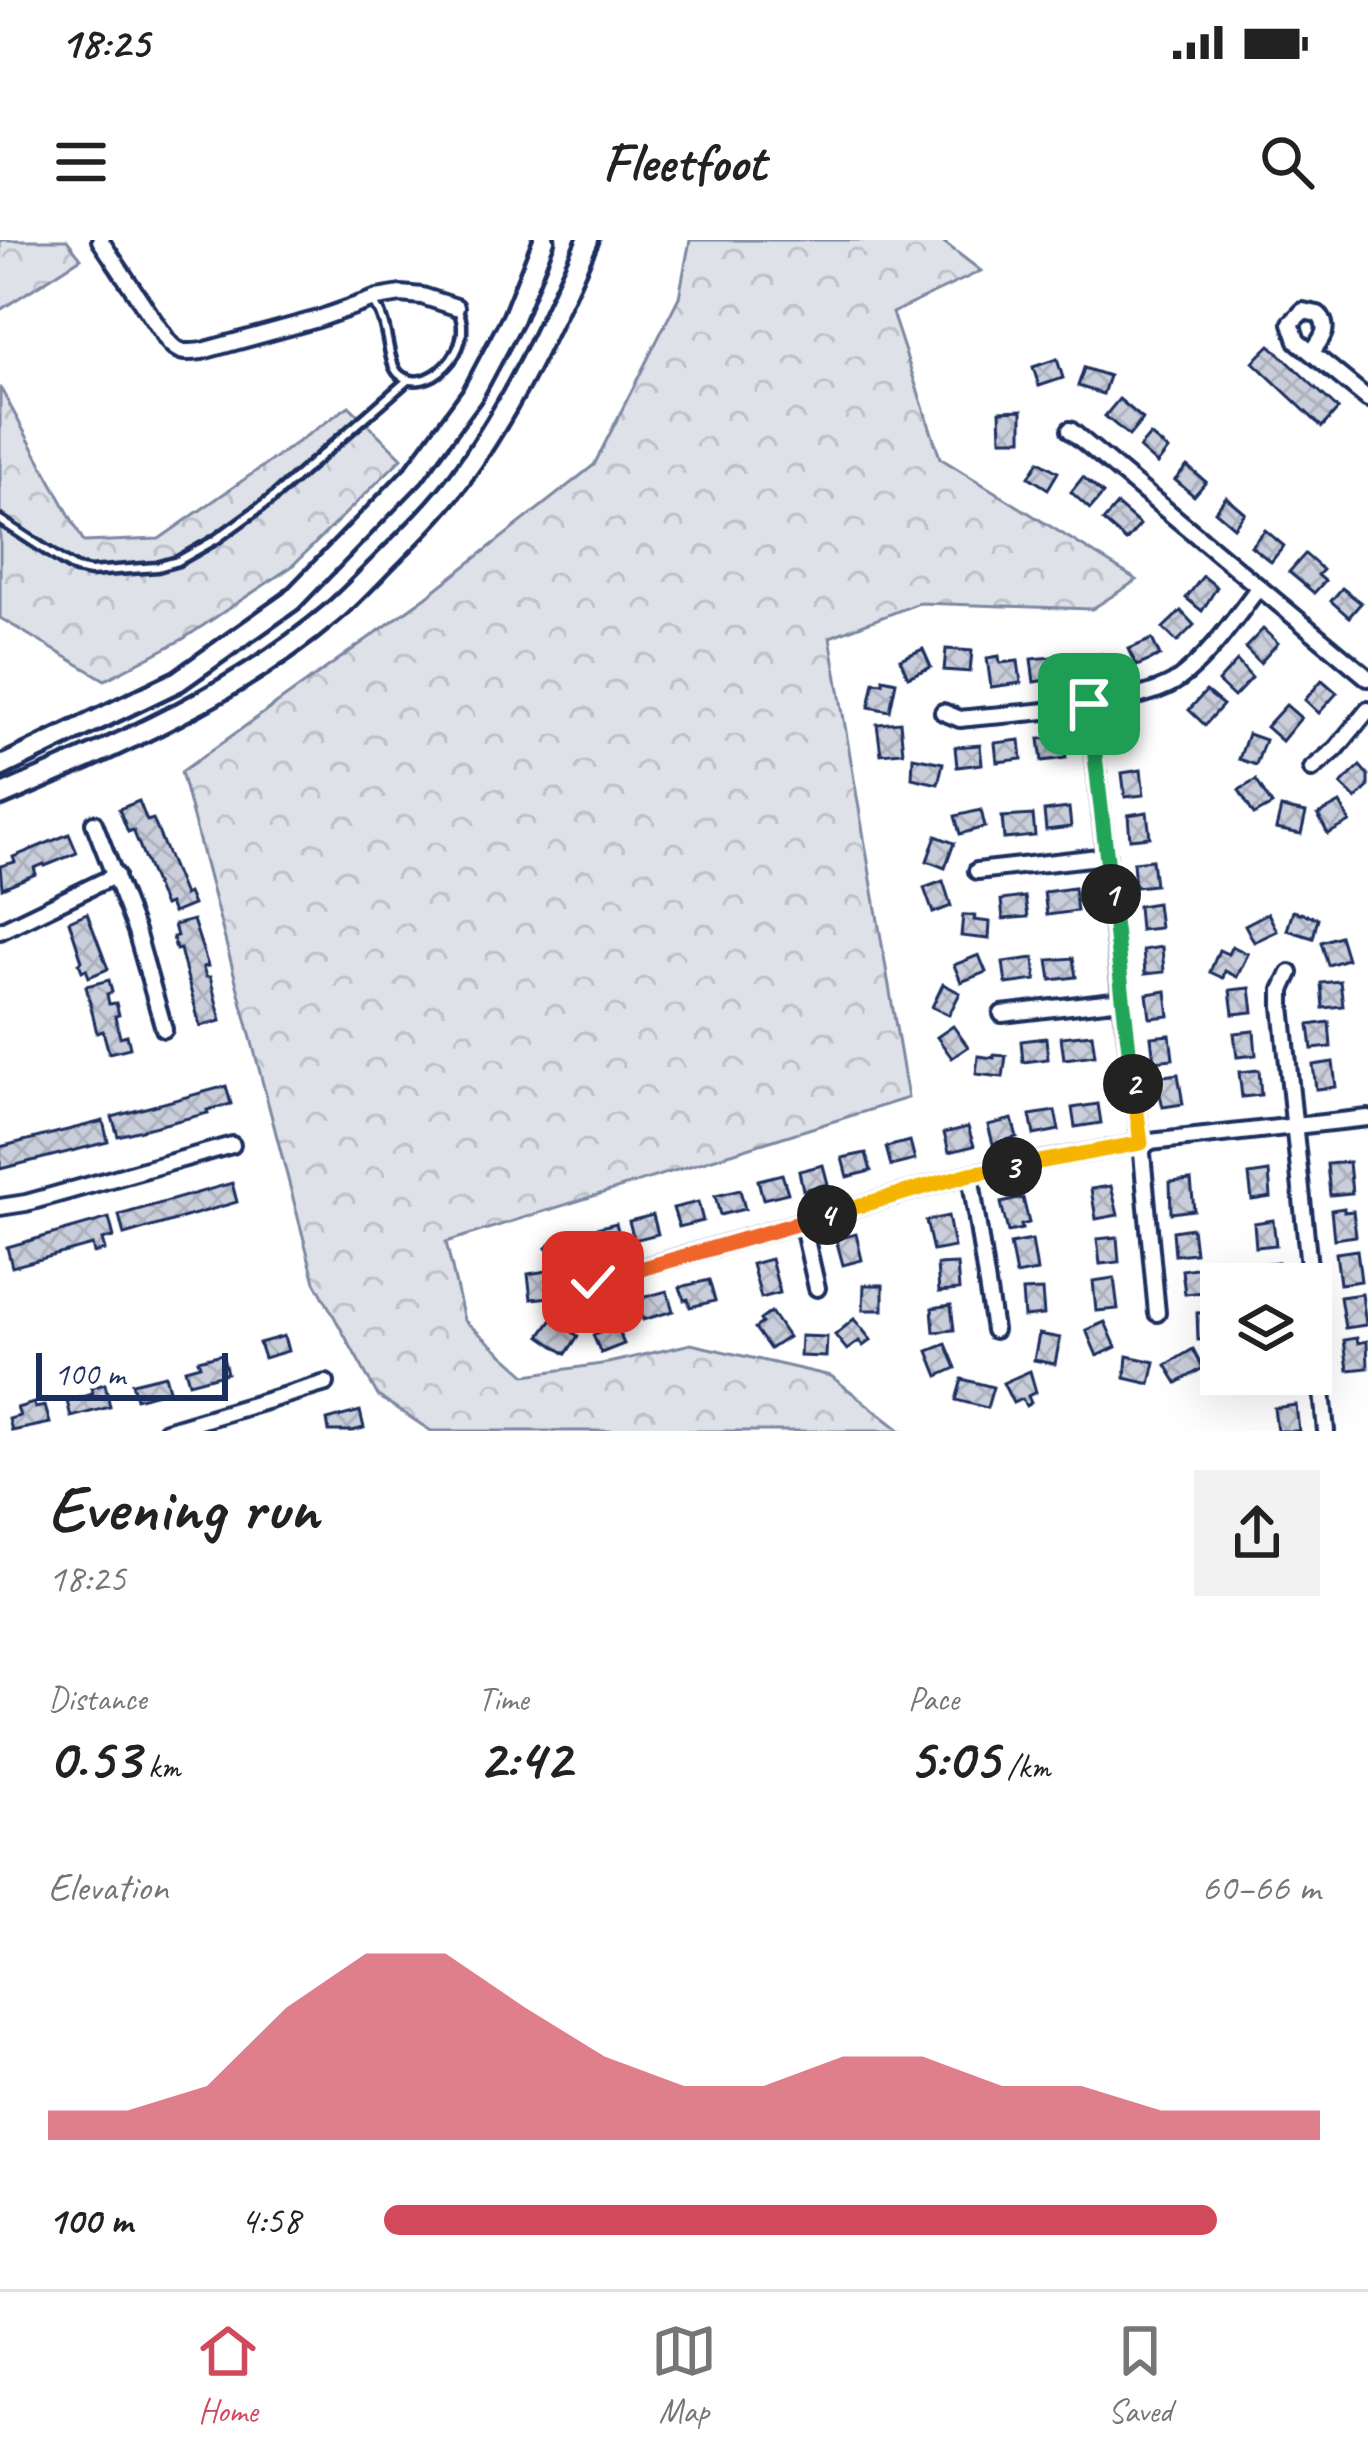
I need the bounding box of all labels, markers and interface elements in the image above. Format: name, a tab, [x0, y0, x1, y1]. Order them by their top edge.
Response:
text: 18:25	[60, 14, 149, 71]
text: Fleetfoot	[603, 128, 765, 196]
icon: menu	[48, 129, 114, 195]
icon: search	[1254, 129, 1320, 195]
pin	[1038, 653, 1140, 755]
icon: arrive	[1056, 671, 1122, 737]
pin: 1	[1081, 864, 1141, 924]
text: 1	[1104, 873, 1118, 915]
pin: 2	[1103, 1054, 1163, 1114]
text: 2	[1126, 1063, 1140, 1105]
pin: 3	[982, 1137, 1042, 1197]
text: 3	[1005, 1146, 1019, 1188]
pin: 4	[797, 1185, 857, 1245]
text: 4	[820, 1194, 834, 1236]
pin	[542, 1231, 644, 1333]
icon: check	[560, 1249, 626, 1315]
map controls	[1200, 1263, 1332, 1395]
button: layers	[1200, 1263, 1332, 1395]
scale bar	[36, 1347, 228, 1400]
text: 100 m	[54, 1353, 125, 1395]
text: Evening run	[48, 1467, 318, 1550]
button: share	[1194, 1470, 1320, 1596]
text: 18:25	[48, 1554, 126, 1603]
text: Distance	[48, 1678, 146, 1720]
text: Time	[478, 1678, 529, 1720]
text: Pace	[908, 1678, 959, 1720]
text: 0.53	[48, 1720, 140, 1796]
text: 2:42	[478, 1720, 571, 1796]
text: 5:05	[908, 1720, 999, 1796]
text: km	[140, 1746, 180, 1788]
text: /km	[999, 1746, 1050, 1788]
text: Elevation	[48, 1863, 168, 1912]
text: 60–66 m	[1201, 1863, 1320, 1912]
text: 100 m	[48, 2196, 132, 2245]
text: 4:58	[240, 2196, 300, 2245]
tab: Home	[195, 2318, 261, 2432]
tab: Map	[651, 2318, 717, 2432]
tab: Saved	[1107, 2318, 1173, 2432]

